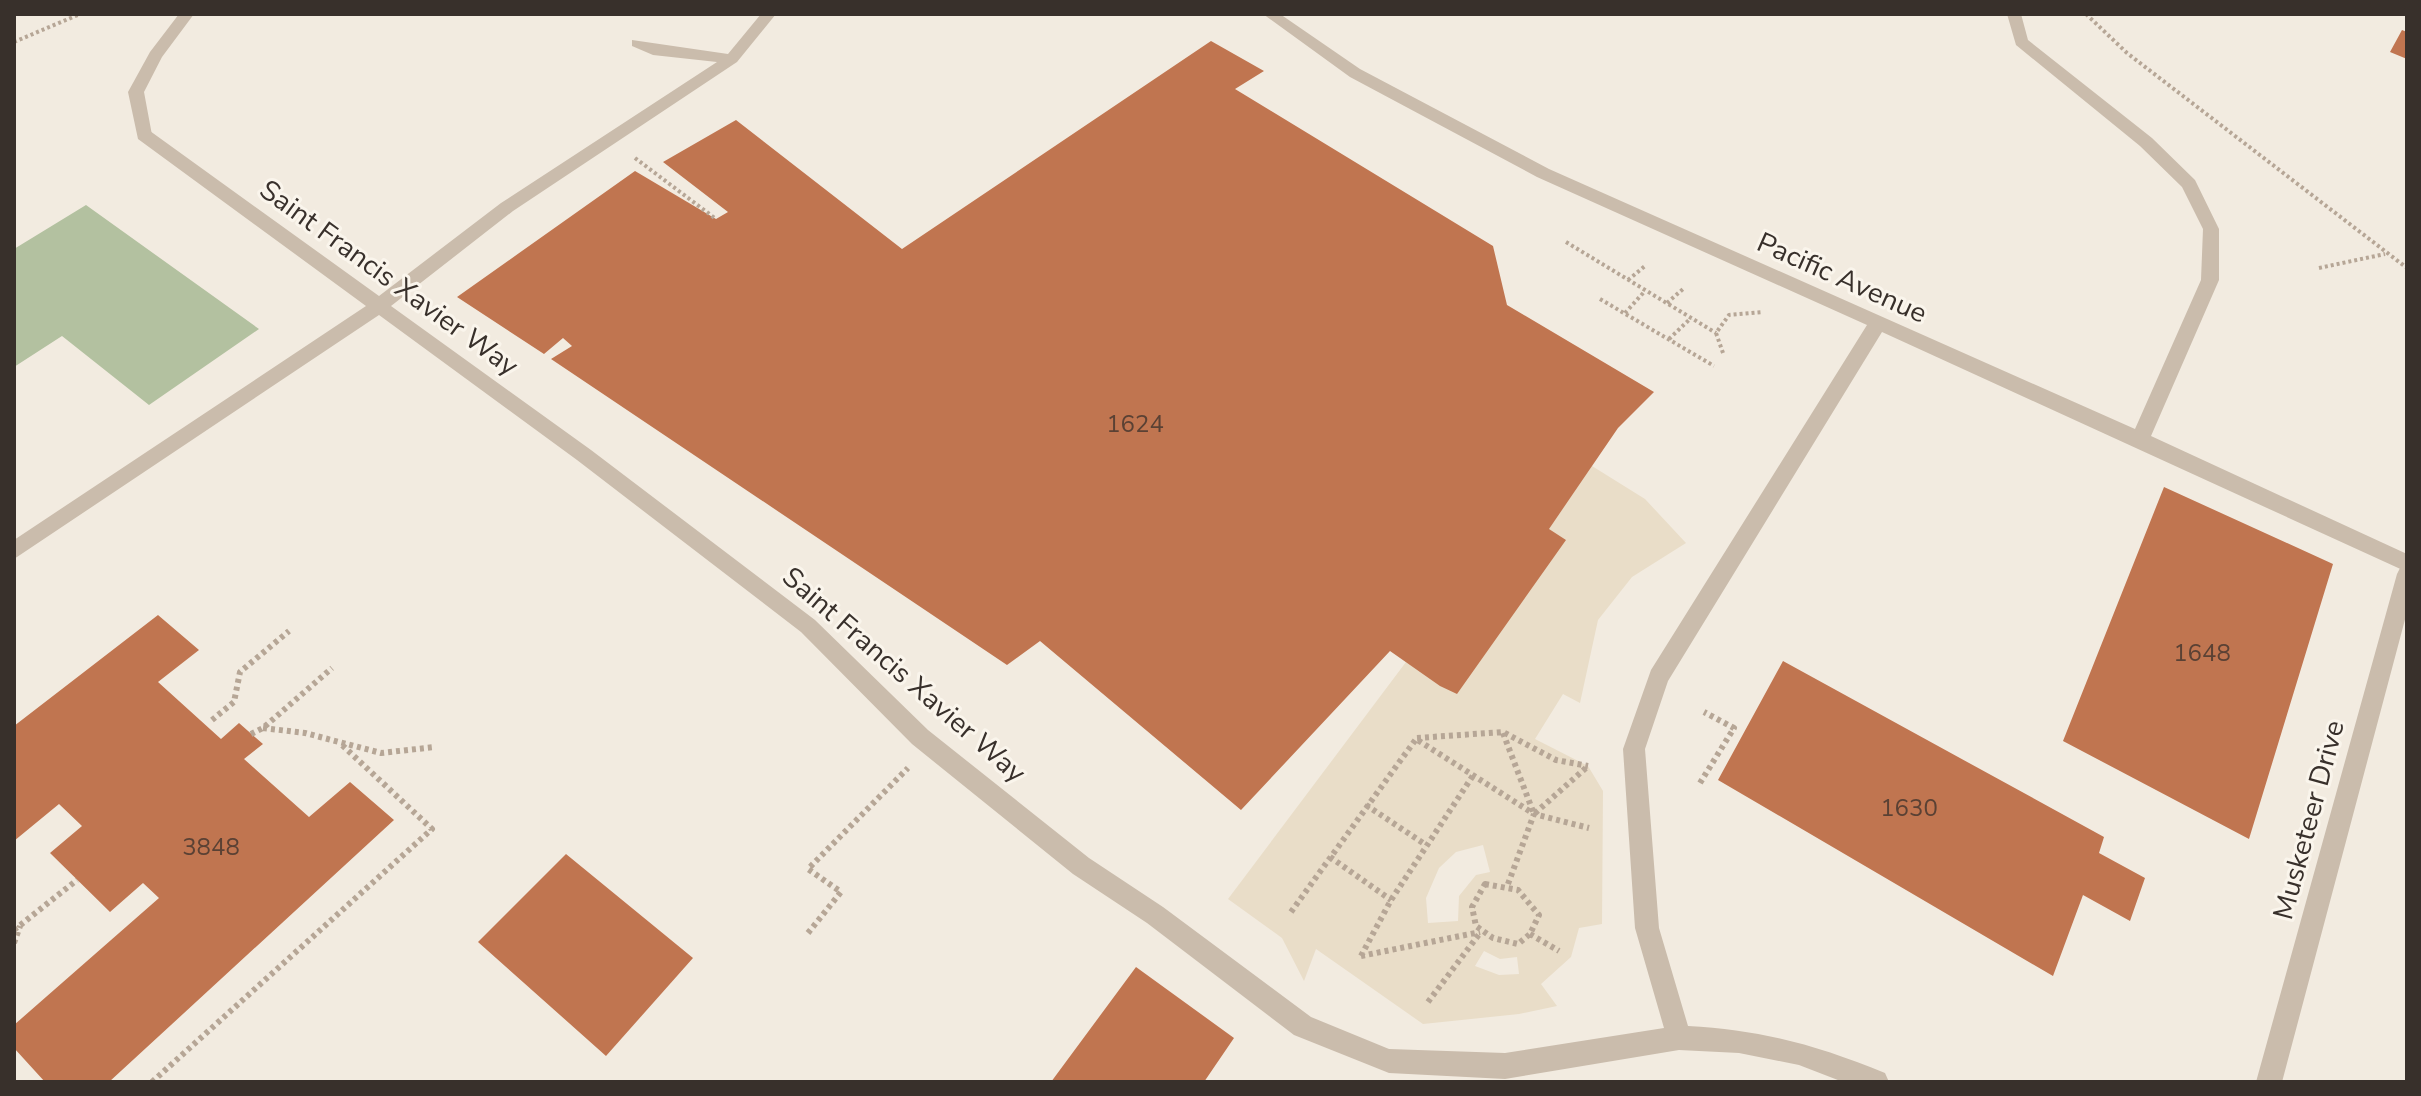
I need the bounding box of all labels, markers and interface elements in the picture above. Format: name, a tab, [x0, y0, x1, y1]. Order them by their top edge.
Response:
street label: Saint Francis Xavier Way	[252, 171, 527, 385]
street label: Pacific Avenue	[1751, 224, 1933, 332]
house number: 1624	[1106, 408, 1164, 440]
street label: Saint Francis Xavier Way	[774, 558, 1034, 792]
house number: 1648	[2173, 637, 2231, 669]
street label: Musketeer Drive	[2264, 716, 2354, 924]
house number: 1630	[1880, 792, 1938, 824]
house number: 3848	[182, 831, 240, 863]

